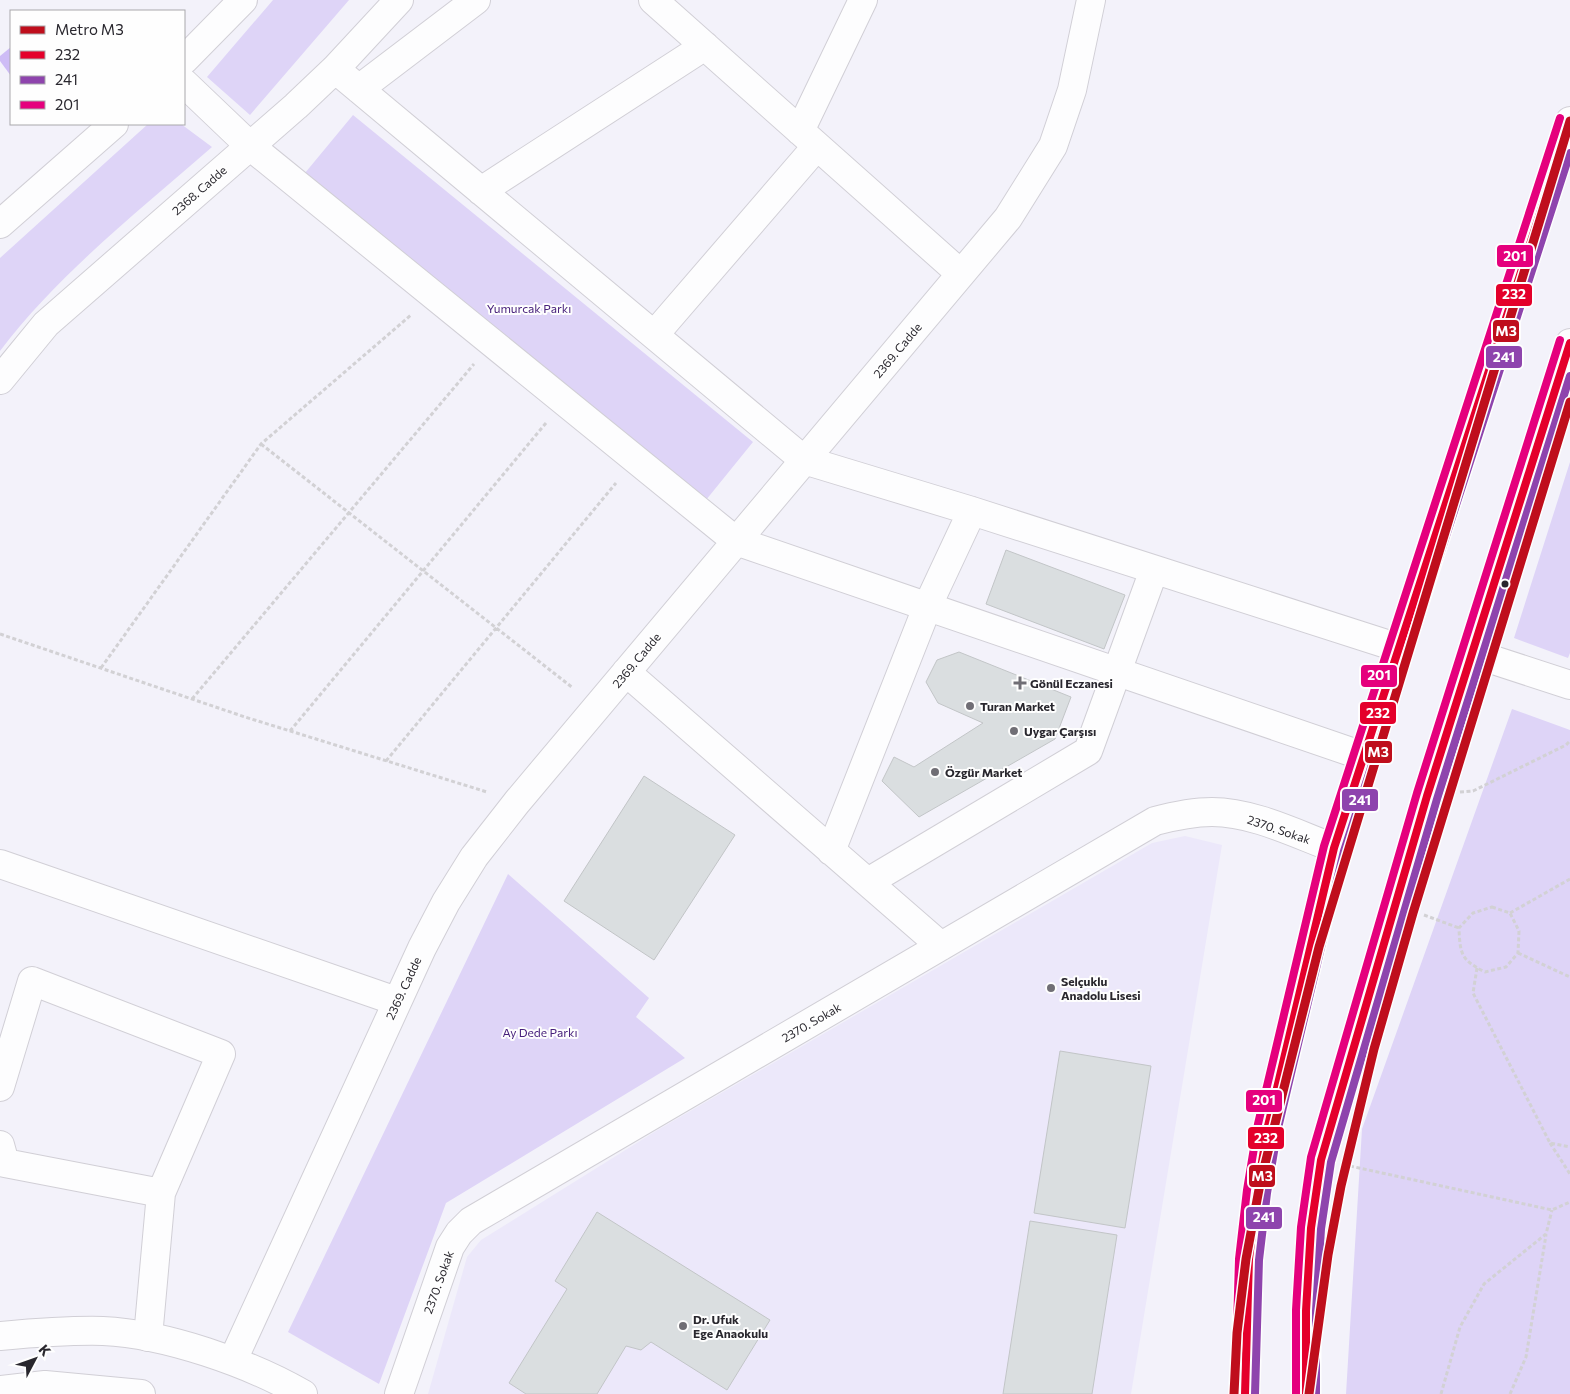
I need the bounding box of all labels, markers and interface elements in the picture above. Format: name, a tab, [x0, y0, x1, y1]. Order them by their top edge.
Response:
legend	[10, 10, 185, 125]
text: Metro M3	[55, 20, 124, 38]
text: 232	[55, 45, 80, 63]
text: 241	[55, 70, 78, 88]
text: 201	[55, 95, 79, 113]
street label: 2368. Cadde	[169, 163, 229, 217]
line badge: 201	[1496, 244, 1534, 268]
text: 201	[1503, 247, 1527, 264]
line badge: 232	[1495, 283, 1533, 307]
text: 232	[1502, 285, 1526, 302]
park label: Yumurcak Parkı	[487, 301, 571, 315]
line badge: M3	[1492, 319, 1520, 343]
street label: 2369. Cadde	[870, 320, 924, 380]
text: M3	[1495, 322, 1517, 339]
line badge: 241	[1485, 345, 1523, 369]
text: 241	[1493, 348, 1515, 365]
unlabelled marker	[1500, 579, 1510, 589]
street label: 2369. Cadde	[609, 630, 663, 690]
line badge: 201	[1360, 664, 1398, 688]
text: 201	[1367, 666, 1391, 683]
place label: Gönül Eczanesi	[1030, 676, 1113, 690]
marker: Gönül Eczanesi	[1014, 677, 1026, 689]
place label: Turan Market	[980, 699, 1055, 713]
marker: Turan Market	[964, 700, 976, 712]
line badge: 232	[1359, 701, 1397, 725]
text: 232	[1366, 704, 1390, 721]
place label: Uygar Çarşısı	[1024, 724, 1096, 738]
marker: Uygar Çarşısı	[1008, 725, 1020, 737]
line badge: M3	[1364, 740, 1393, 764]
text: M3	[1367, 743, 1389, 760]
place label: Özgür Market	[945, 765, 1022, 779]
marker: Özgür Market	[929, 766, 941, 778]
line badge: 241	[1341, 788, 1379, 812]
text: 241	[1349, 791, 1371, 808]
street label: 2370. Sokak	[1246, 812, 1313, 847]
street label: 2369. Cadde	[382, 954, 424, 1022]
place label: Selçuklu Anadolu Lisesi	[1061, 974, 1141, 1002]
marker: Selçuklu Anadolu Lisesi	[1045, 982, 1057, 994]
street label: 2370. Sokak	[779, 999, 844, 1045]
park label: Ay Dede Parkı	[502, 1025, 578, 1039]
line badge: 201	[1245, 1089, 1283, 1113]
text: 201	[1252, 1091, 1276, 1108]
line badge: 232	[1247, 1126, 1285, 1150]
text: 232	[1254, 1129, 1278, 1146]
line badge: M3	[1248, 1164, 1276, 1188]
text: M3	[1251, 1167, 1273, 1184]
line badge: 241	[1245, 1206, 1283, 1230]
text: 241	[1253, 1208, 1275, 1225]
street label: 2370. Sokak	[420, 1248, 456, 1315]
place label: Dr. Ufuk Ege Anaokulu	[693, 1312, 768, 1340]
marker: Dr. Ufuk Ege Anaokulu	[677, 1320, 689, 1332]
north arrow	[10, 1334, 60, 1384]
text: K	[36, 1341, 55, 1360]

